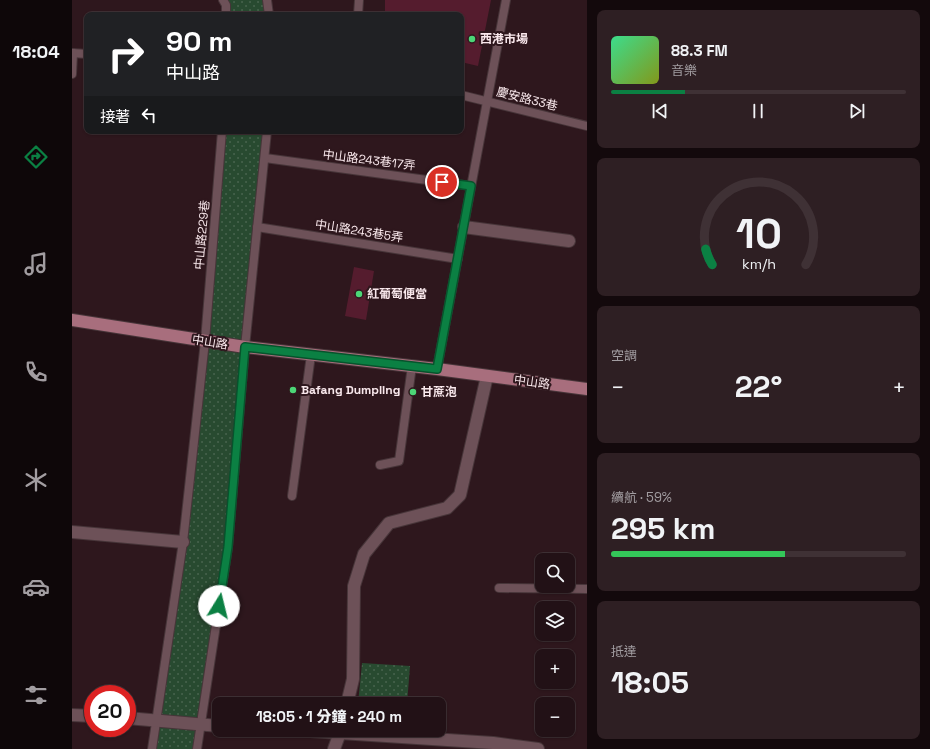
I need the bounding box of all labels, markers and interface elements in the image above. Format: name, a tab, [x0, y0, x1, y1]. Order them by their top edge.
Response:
text: 90 m	[166, 23, 232, 59]
icon: right	[100, 28, 152, 80]
place label: 西港市場	[480, 31, 528, 47]
marker: 西港市場	[467, 34, 477, 44]
text: 18:04	[12, 40, 60, 63]
text: 88.3 FM	[671, 41, 728, 60]
text: 中山路	[166, 61, 220, 84]
text: 音樂	[671, 62, 697, 79]
street label: 慶安路33巷	[495, 84, 559, 114]
icon: previous	[649, 100, 671, 122]
icon: pause	[747, 100, 769, 122]
icon: next	[846, 100, 868, 122]
icon: left	[138, 104, 160, 126]
text: 接著	[100, 107, 130, 126]
icon: directions	[22, 143, 50, 171]
street label: 中山路243巷17弄	[322, 146, 416, 174]
pin	[425, 165, 459, 199]
icon: arrive	[431, 171, 453, 193]
street label: 中山路229巷	[191, 200, 213, 270]
text: 10	[736, 206, 781, 259]
street label: 中山路243巷5弄	[314, 216, 404, 246]
icon: music	[22, 250, 50, 278]
text: km/h	[741, 254, 776, 272]
place label: 紅葡萄便當	[367, 286, 427, 302]
marker: 紅葡萄便當	[354, 289, 364, 299]
street label: 中山路	[191, 331, 229, 353]
text: 空調	[611, 347, 637, 364]
icon: phone	[22, 358, 50, 386]
text: 22°	[735, 367, 782, 406]
street label: 中山路	[513, 372, 551, 392]
text: −	[611, 373, 625, 401]
text: +	[892, 373, 906, 401]
place label: Bafang Dumpling	[301, 382, 400, 398]
place label: 甘蔗泡	[421, 384, 457, 400]
marker: Bafang Dumpling	[288, 385, 298, 395]
marker: 甘蔗泡	[408, 387, 418, 397]
icon: climate	[22, 466, 50, 494]
text: 續航 · 59%	[611, 489, 672, 506]
text: 295 km	[611, 509, 715, 548]
map controls	[535, 553, 575, 737]
button: search	[535, 553, 575, 593]
icon: car	[22, 573, 50, 601]
position arrow	[198, 585, 240, 627]
button: layers	[535, 601, 575, 641]
text: 抵達	[611, 643, 637, 660]
button: +	[535, 649, 575, 689]
text: 18:05	[611, 663, 689, 702]
icon: filters	[22, 681, 50, 709]
speed limit sign: 20	[84, 685, 136, 737]
button: −	[535, 697, 575, 737]
text: 18:05 · 1 分鐘 · 240 m	[256, 707, 402, 726]

